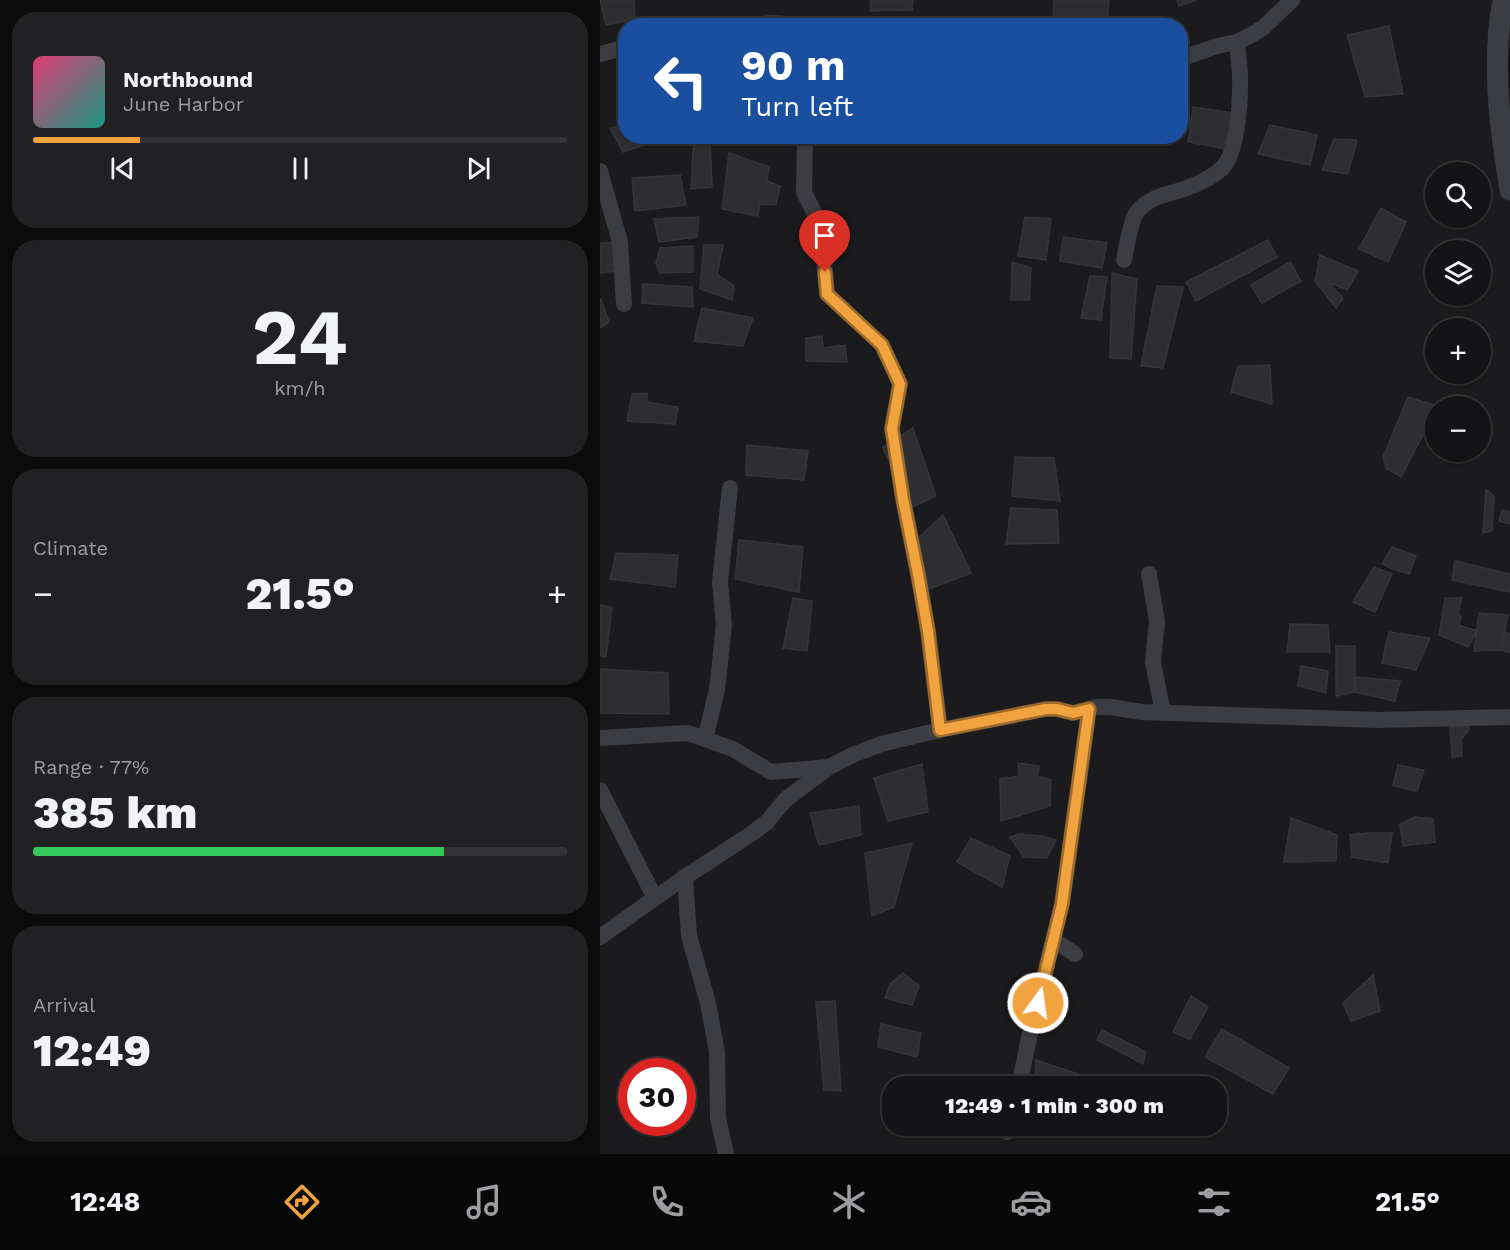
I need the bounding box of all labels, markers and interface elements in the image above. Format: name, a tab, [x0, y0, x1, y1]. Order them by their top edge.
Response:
text: 90 m	[741, 41, 845, 90]
icon: left	[642, 42, 720, 120]
text: Northbound	[123, 67, 253, 92]
text: Turn left	[741, 91, 853, 123]
text: June Harbor	[123, 92, 244, 116]
icon: previous	[106, 152, 139, 185]
icon: pause	[284, 152, 317, 185]
icon: next	[462, 152, 495, 185]
map controls	[1425, 162, 1491, 462]
button: search	[1425, 162, 1491, 228]
pin	[799, 210, 850, 272]
icon: arrive	[808, 219, 841, 252]
button: layers	[1425, 240, 1491, 306]
text: 24	[252, 291, 348, 383]
button: +	[1425, 318, 1491, 384]
text: km/h	[274, 376, 326, 400]
button: −	[1425, 396, 1491, 462]
text: Climate	[33, 536, 108, 560]
text: 21.5°	[245, 567, 355, 620]
text: −	[33, 574, 53, 613]
text: +	[547, 574, 567, 613]
text: Range · 77%	[33, 755, 149, 779]
text: 385 km	[33, 786, 198, 839]
position arrow	[1006, 971, 1070, 1035]
text: Arrival	[33, 993, 95, 1017]
text: 12:49	[33, 1024, 151, 1077]
speed limit sign: 30	[618, 1058, 696, 1136]
text: 12:49 · 1 min · 300 m	[945, 1093, 1164, 1118]
icon: directions	[281, 1181, 323, 1223]
icon: music	[463, 1181, 505, 1223]
icon: phone	[646, 1181, 688, 1223]
icon: climate	[828, 1181, 870, 1223]
icon: car	[1010, 1181, 1052, 1223]
icon: filters	[1193, 1181, 1235, 1223]
text: 12:48	[70, 1186, 140, 1218]
text: 21.5°	[1375, 1186, 1440, 1218]

